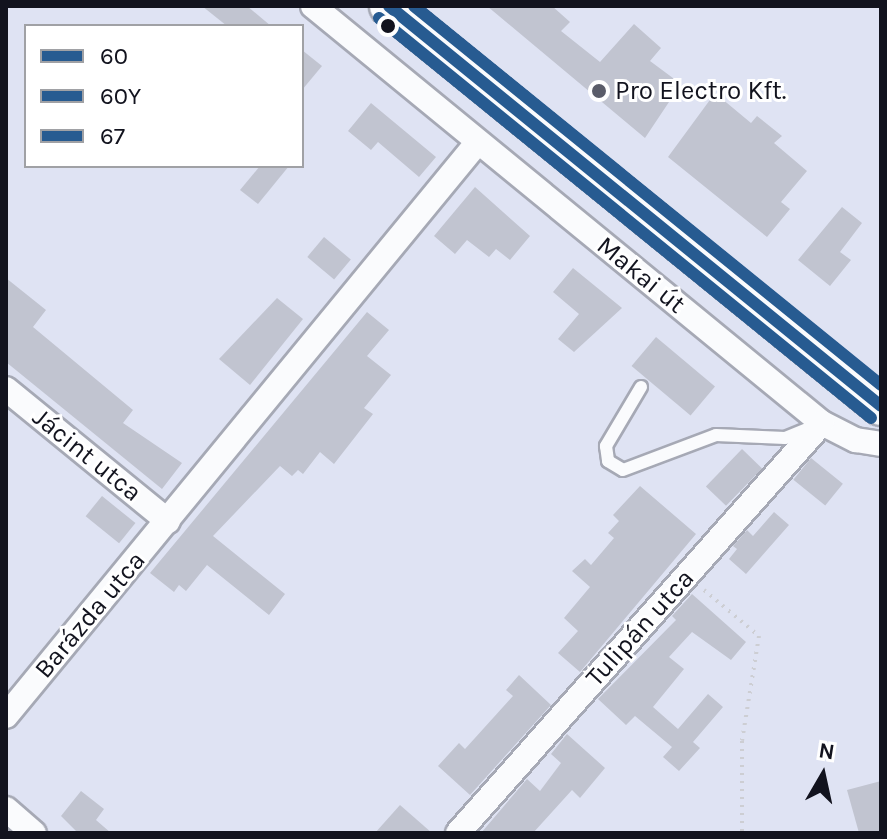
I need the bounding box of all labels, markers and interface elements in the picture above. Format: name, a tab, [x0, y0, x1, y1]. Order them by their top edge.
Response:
unlabelled marker	[380, 18, 396, 34]
legend	[24, 24, 304, 168]
text: 60	[100, 42, 128, 70]
place label: Pro Electro Kft.	[615, 75, 787, 107]
text: 60Y	[100, 82, 141, 110]
marker: Pro Electro Kft.	[590, 82, 608, 100]
text: 67	[100, 122, 125, 150]
street label: Makai út	[590, 230, 692, 320]
street label: Jácint utca	[26, 402, 148, 508]
street label: Barázda utca	[28, 545, 152, 685]
street label: Tulipán utca	[579, 563, 701, 693]
north arrow	[783, 735, 863, 815]
text: N	[817, 737, 837, 765]

